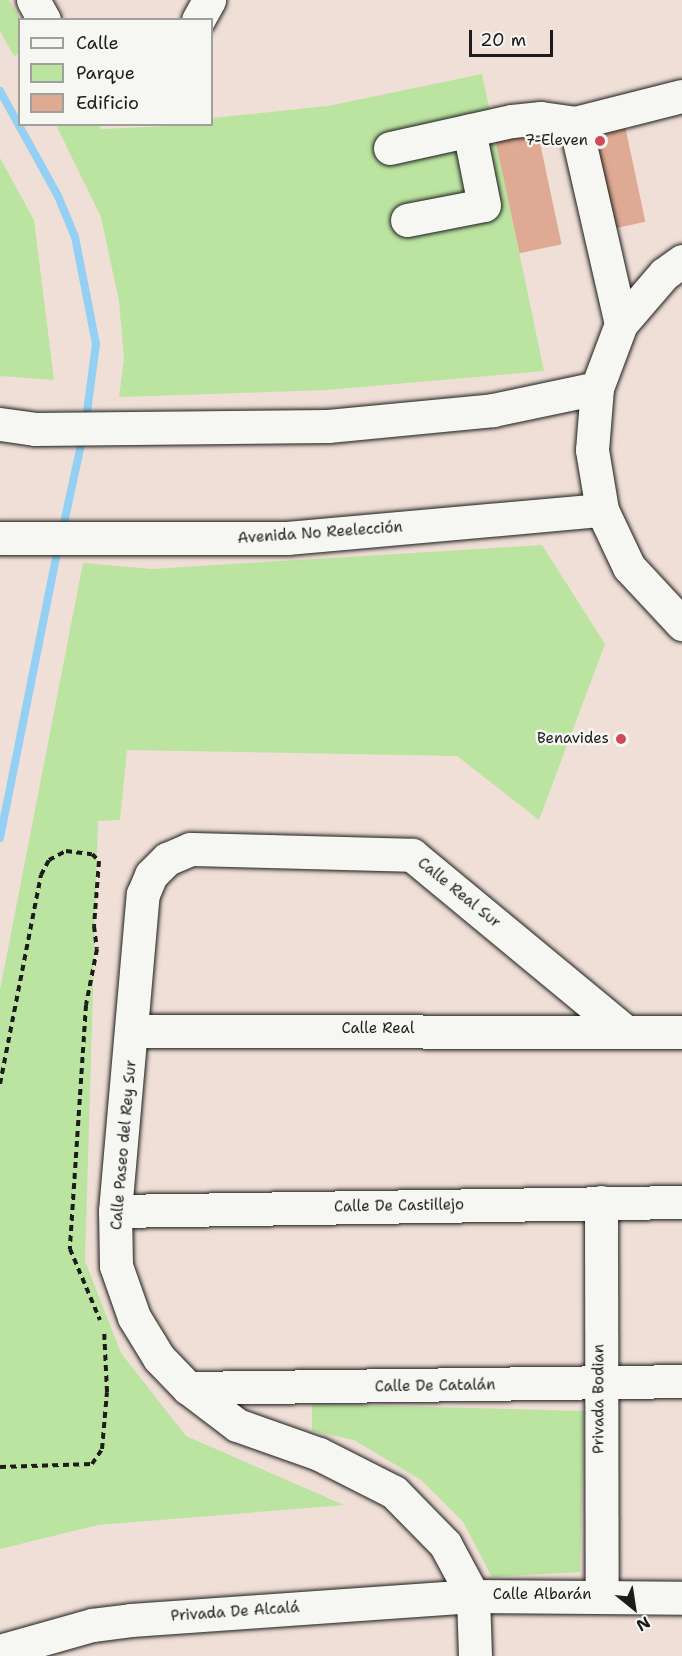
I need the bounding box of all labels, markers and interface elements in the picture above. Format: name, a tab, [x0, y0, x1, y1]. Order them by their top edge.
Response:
legend	[18, 18, 213, 126]
scale bar	[472, 18, 556, 56]
text: 20 m	[480, 28, 526, 52]
text: Calle	[76, 31, 119, 55]
text: Parque	[76, 61, 135, 85]
text: Edificio	[76, 91, 139, 115]
place label: 7-Eleven	[525, 132, 588, 150]
marker: 7-Eleven	[593, 134, 607, 148]
street label: Avenida No Reelección	[237, 518, 403, 548]
place label: Benavides	[537, 730, 609, 748]
marker: Benavides	[614, 732, 628, 746]
street label: Calle Real Sur	[414, 854, 504, 932]
street label: Calle Real	[342, 1020, 414, 1038]
street label: Calle Paseo del Rey Sur	[108, 1059, 140, 1231]
street label: Calle De Castillejo	[334, 1196, 464, 1216]
street label: Privada Bodian	[590, 1344, 608, 1454]
street label: Calle De Catalán	[375, 1376, 495, 1396]
north arrow	[604, 1578, 664, 1638]
street label: Calle Albarán	[493, 1586, 591, 1604]
street label: Privada De Alcalá	[170, 1599, 300, 1625]
text: N	[633, 1612, 654, 1636]

